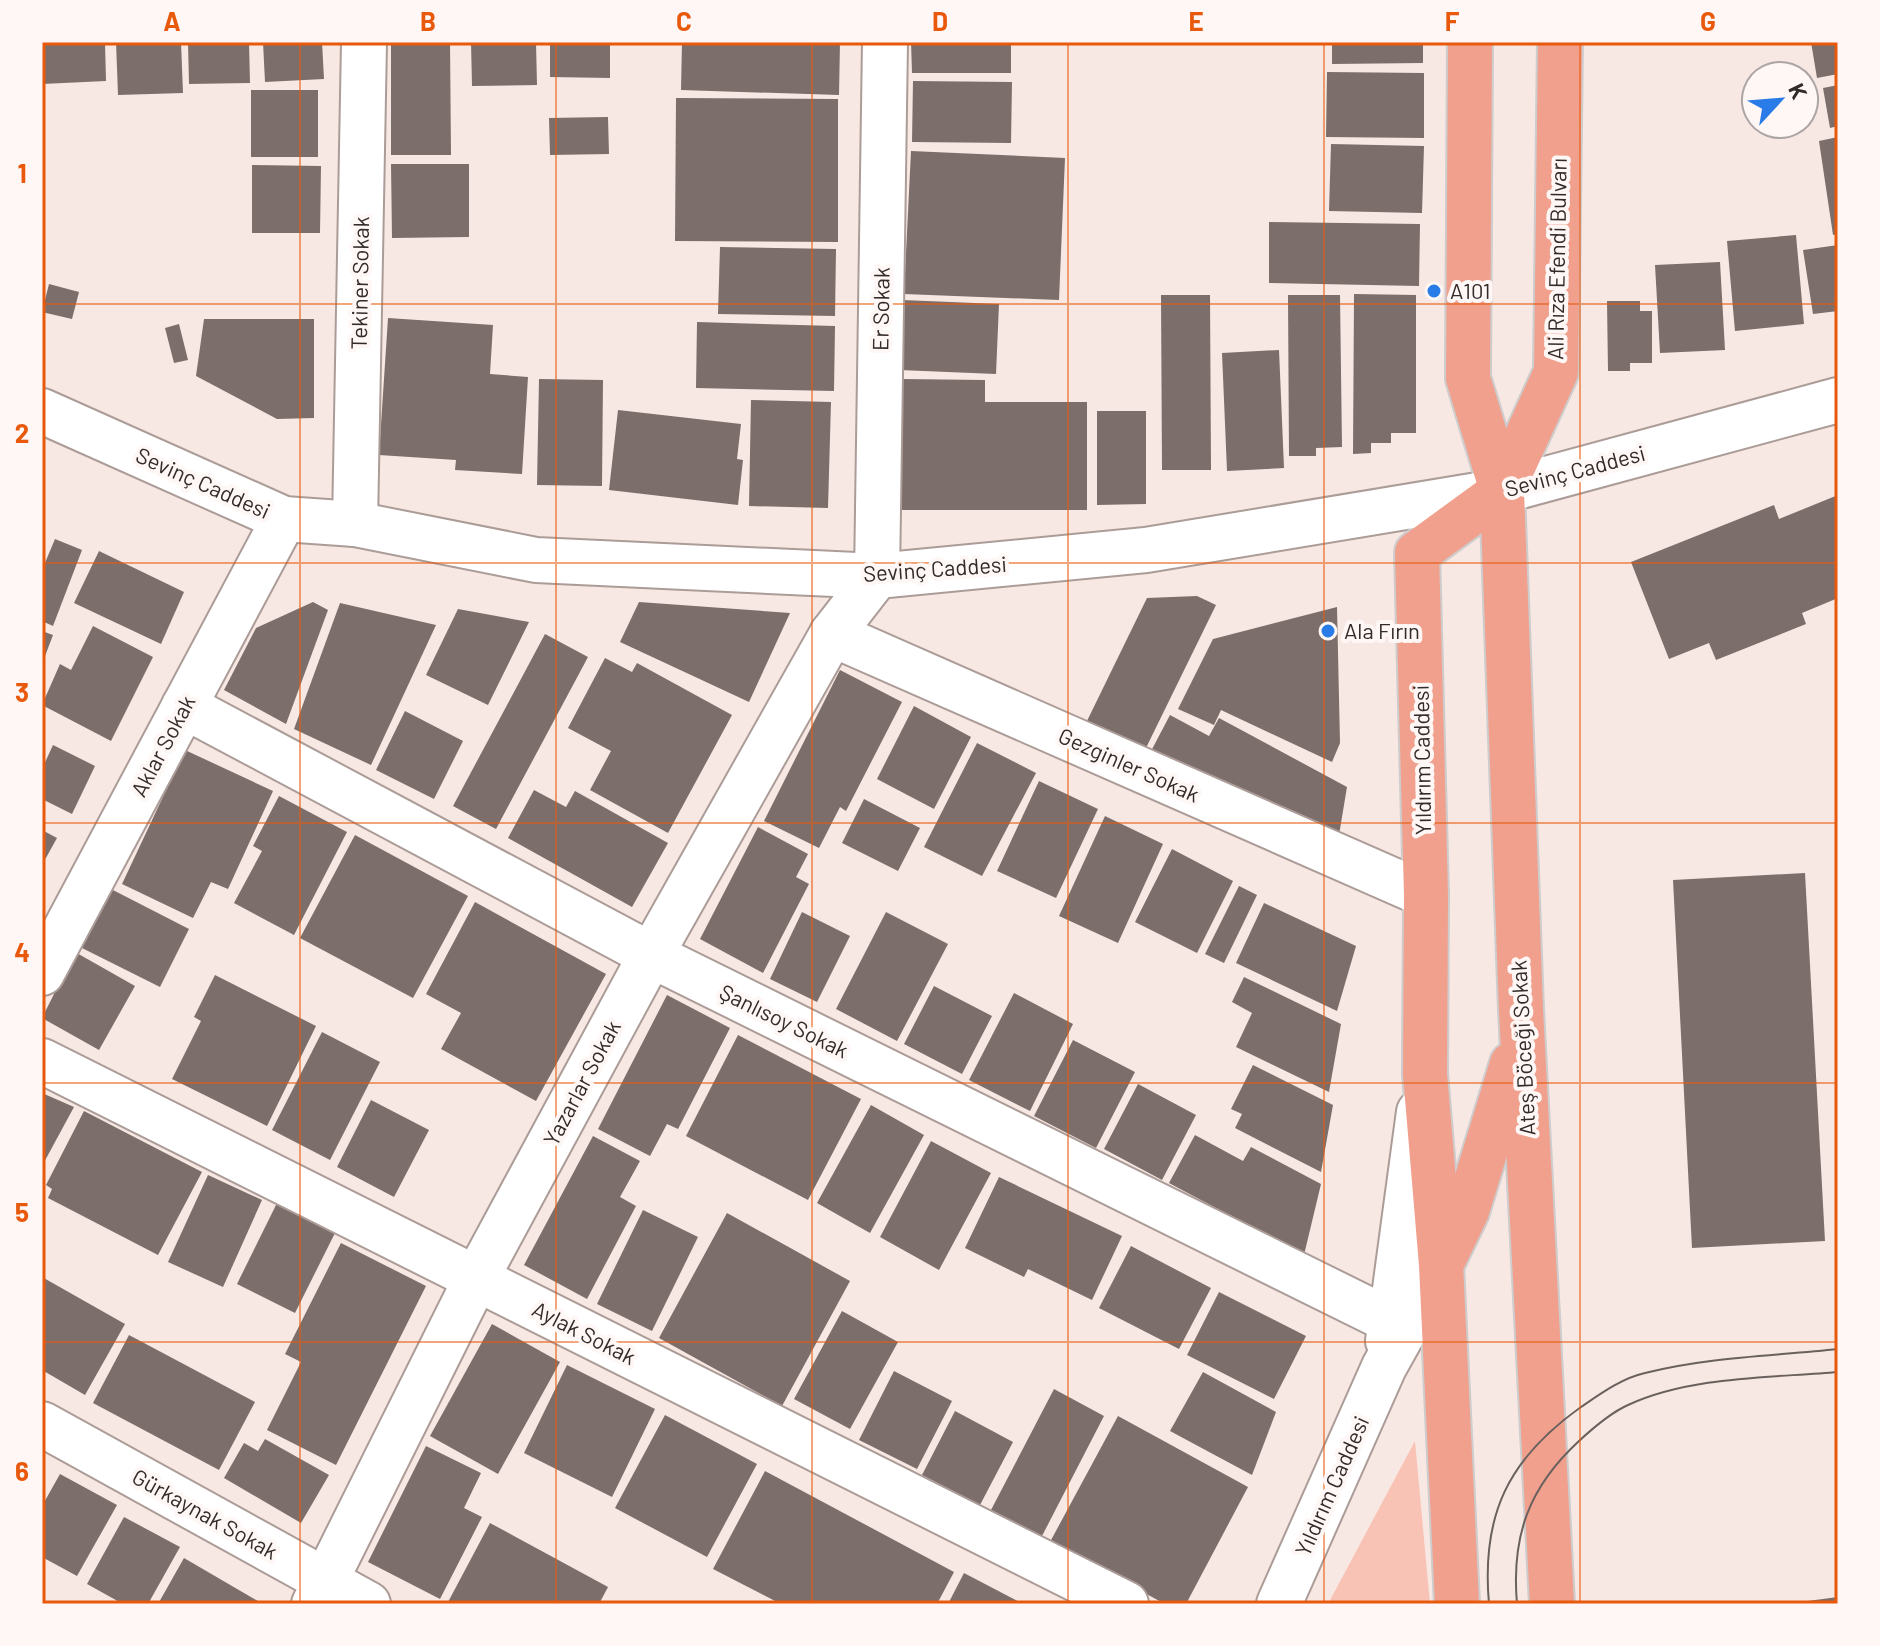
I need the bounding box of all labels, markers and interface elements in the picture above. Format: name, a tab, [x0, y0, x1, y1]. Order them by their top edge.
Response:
text: A	[163, 5, 181, 36]
text: B	[420, 5, 436, 36]
text: C	[676, 5, 692, 36]
text: D	[932, 5, 948, 36]
text: E	[1188, 5, 1204, 36]
text: F	[1445, 5, 1460, 36]
text: G	[1700, 5, 1716, 36]
north arrow	[1740, 60, 1820, 140]
text: K	[1784, 79, 1814, 103]
text: 1	[17, 157, 27, 188]
street label: Ali Rıza Efendi Bulvarı	[1541, 158, 1571, 360]
street label: Tekiner Sokak	[345, 216, 373, 350]
street label: Er Sokak	[866, 267, 894, 351]
place label: A101	[1450, 277, 1491, 303]
marker: A101	[1425, 282, 1443, 300]
text: 2	[15, 417, 29, 448]
street label: Sevinç Caddesi	[1502, 439, 1648, 501]
street label: Sevinç Caddesi	[132, 441, 275, 523]
street label: Sevinç Caddesi	[862, 550, 1008, 586]
place label: Ala Fırın	[1344, 617, 1420, 643]
marker: Ala Fırın	[1319, 622, 1337, 640]
text: 3	[15, 676, 29, 707]
street label: Yıldırım Caddesi	[1407, 685, 1435, 835]
street label: Aklar Sokak	[125, 690, 200, 801]
street label: Gezginler Sokak	[1055, 721, 1204, 807]
text: 4	[14, 936, 30, 967]
street label: Ateş Böceği Sokak	[1504, 960, 1540, 1136]
street label: Şanlısoy Sokak	[716, 978, 853, 1063]
street label: Yazarlar Sokak	[537, 1015, 625, 1150]
text: 5	[15, 1196, 29, 1227]
street label: Aylak Sokak	[528, 1295, 641, 1369]
street label: Yıldırım Caddesi	[1289, 1412, 1374, 1560]
text: 6	[15, 1455, 29, 1486]
street label: Gürkaynak Sokak	[128, 1463, 283, 1564]

